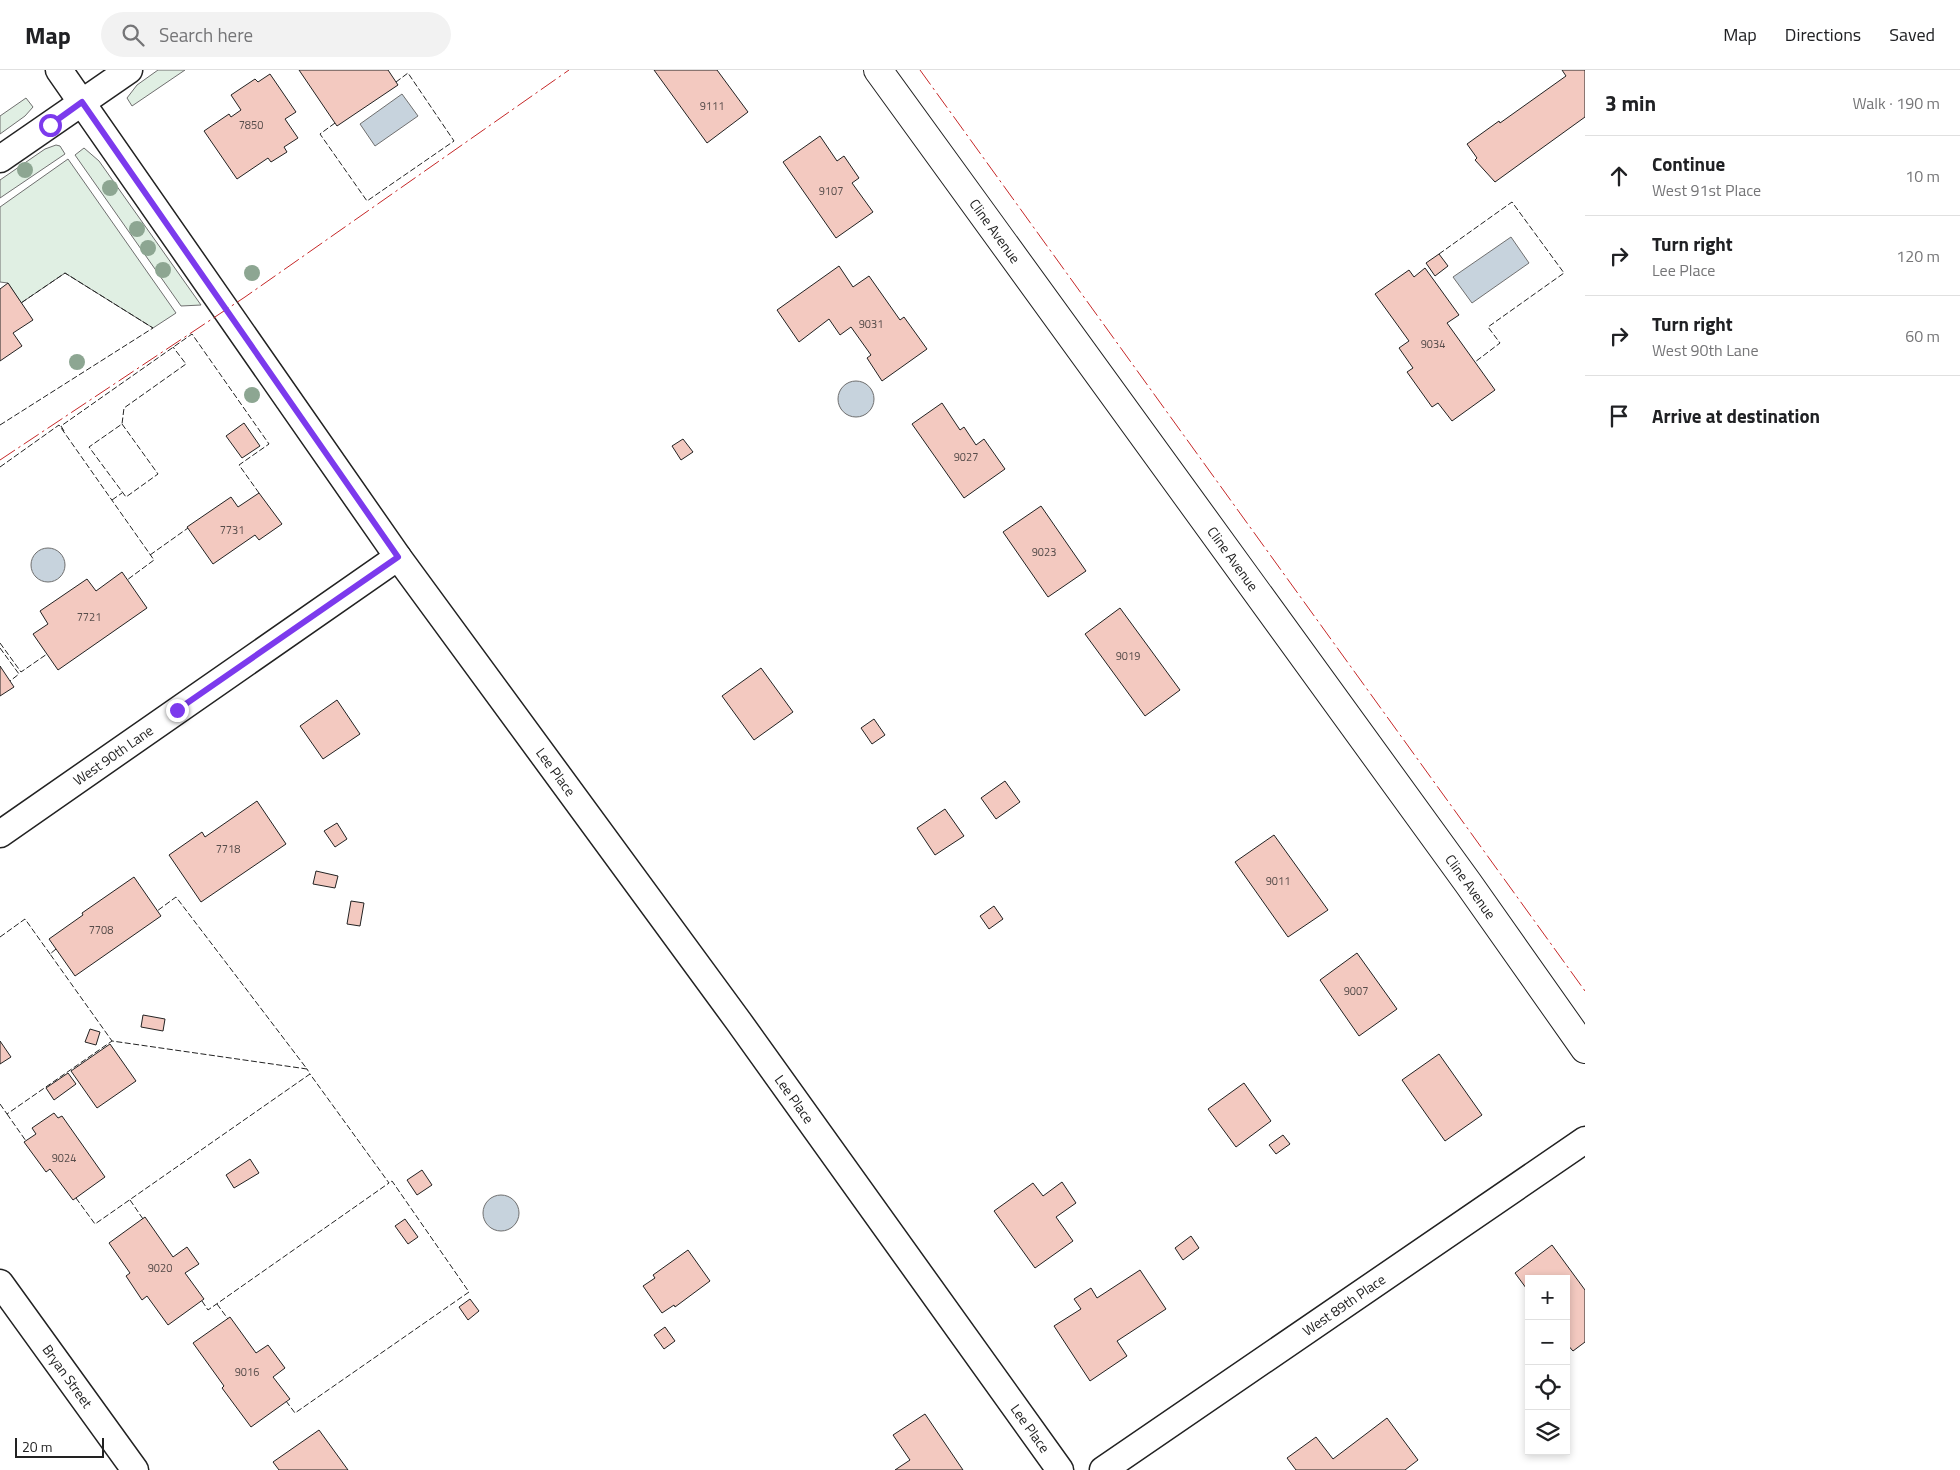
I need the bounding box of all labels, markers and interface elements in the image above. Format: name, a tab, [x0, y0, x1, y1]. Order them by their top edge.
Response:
search box	[101, 12, 451, 57]
text: Map	[25, 17, 71, 53]
text: Search here	[159, 20, 253, 49]
icon: search	[119, 21, 147, 49]
text: Map	[1723, 21, 1757, 48]
text: Directions	[1785, 21, 1861, 48]
text: Saved	[1889, 21, 1935, 48]
text: 3 min	[1605, 87, 1656, 119]
text: Walk · 190 m	[1852, 91, 1940, 115]
house number: 9111	[700, 98, 724, 114]
route start	[39, 114, 62, 137]
house number: 7850	[239, 117, 263, 133]
text: Continue	[1652, 149, 1725, 178]
icon: ahead	[1605, 162, 1633, 190]
text: 10 m	[1905, 164, 1940, 188]
text: West 91st Place	[1652, 178, 1761, 202]
house number: 9107	[819, 183, 843, 199]
street label: Cline Avenue	[965, 194, 1026, 267]
text: Turn right	[1652, 229, 1733, 258]
icon: right	[1605, 242, 1633, 270]
text: 120 m	[1896, 244, 1940, 268]
text: Lee Place	[1652, 258, 1715, 282]
text: Turn right	[1652, 309, 1733, 338]
house number: 9031	[859, 316, 883, 332]
icon: right	[1605, 322, 1633, 350]
text: 60 m	[1905, 324, 1940, 348]
house number: 9034	[1421, 336, 1445, 352]
text: West 90th Lane	[1652, 338, 1759, 362]
text: Arrive at destination	[1652, 401, 1820, 430]
icon: arrive	[1605, 402, 1633, 430]
house number: 9027	[954, 449, 978, 465]
house number: 7731	[220, 522, 244, 538]
street label: Cline Avenue	[1202, 522, 1264, 595]
house number: 9023	[1032, 544, 1056, 560]
house number: 7721	[77, 609, 101, 625]
house number: 9019	[1116, 648, 1140, 664]
route end	[166, 699, 189, 722]
street label: West 90th Lane	[69, 719, 157, 790]
street label: Lee Place	[531, 743, 581, 800]
house number: 7718	[216, 841, 240, 857]
street label: Cline Avenue	[1440, 850, 1501, 923]
house number: 9011	[1266, 873, 1290, 889]
house number: 7708	[89, 922, 113, 938]
house number: 9007	[1344, 983, 1368, 999]
street label: Lee Place	[770, 1070, 819, 1128]
house number: 9024	[52, 1150, 76, 1166]
house number: 9020	[148, 1260, 172, 1276]
street label: West 89th Place	[1298, 1269, 1389, 1341]
map controls	[1525, 1275, 1570, 1455]
button: +	[1525, 1275, 1570, 1320]
button: −	[1525, 1320, 1570, 1365]
street label: Bryan Street	[38, 1340, 98, 1412]
house number: 9016	[235, 1364, 259, 1380]
button: locate	[1525, 1365, 1570, 1410]
street label: Lee Place	[1006, 1399, 1055, 1457]
button: layers	[1525, 1410, 1570, 1455]
scale bar	[15, 1435, 104, 1458]
text: 20 m	[22, 1436, 52, 1457]

